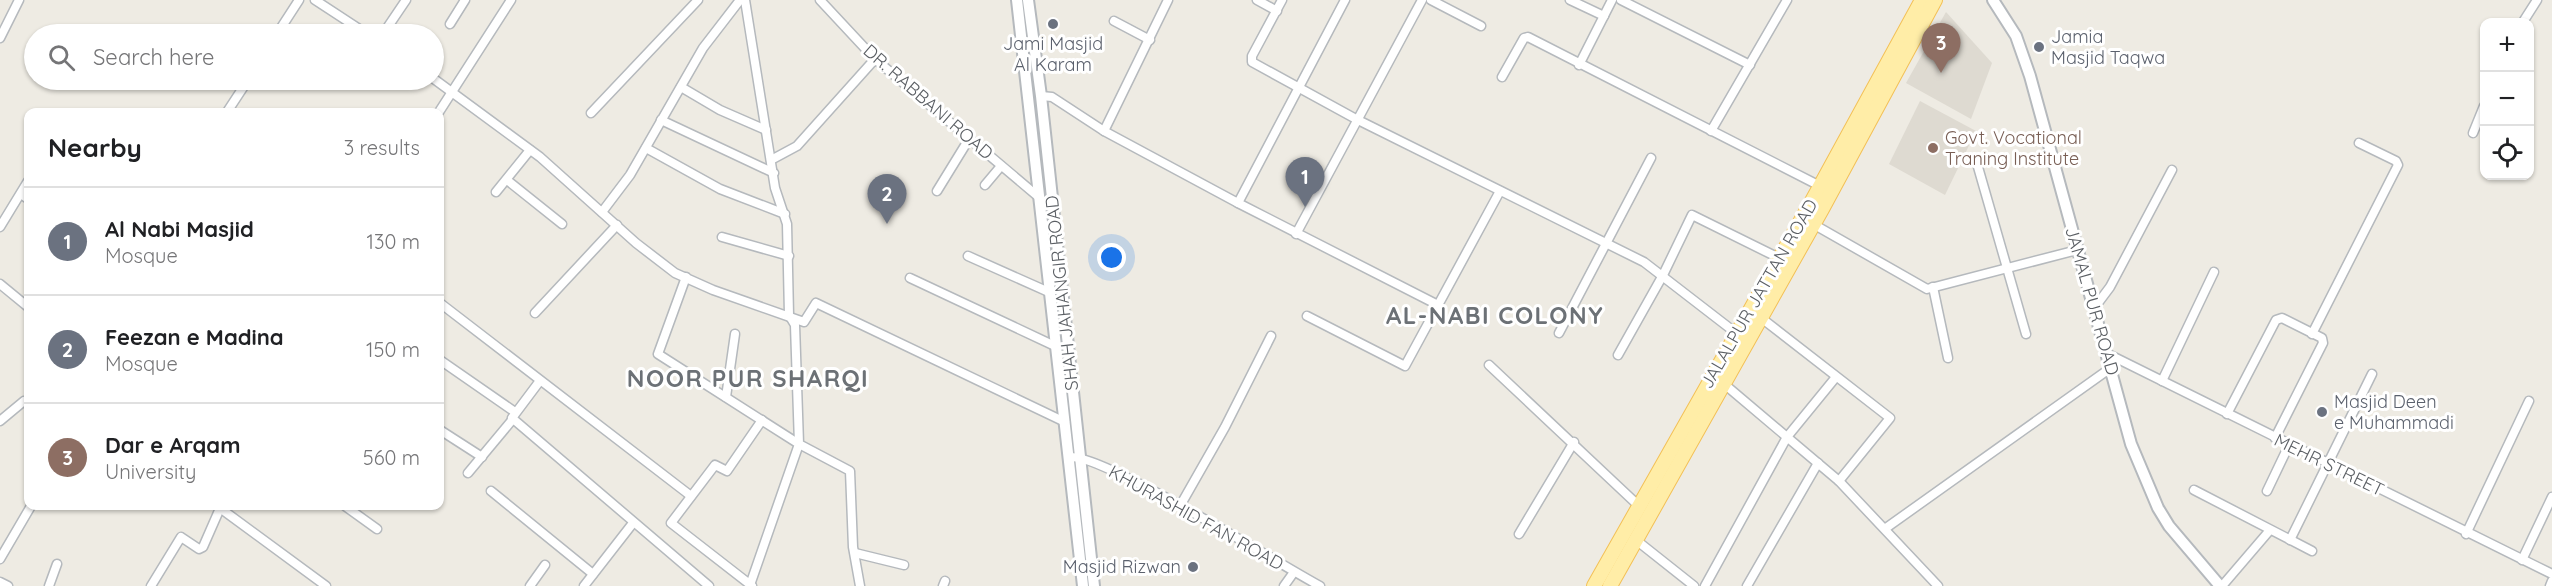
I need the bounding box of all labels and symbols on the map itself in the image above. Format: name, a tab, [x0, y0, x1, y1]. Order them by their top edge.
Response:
marker: Jami Masjid Al Karam	[1046, 17, 1060, 31]
pin: 3	[1922, 23, 1960, 73]
place label: Jamia Masjid Taqwa	[2051, 25, 2165, 69]
place label: Jami Masjid Al Karam	[1003, 32, 1103, 76]
street label: DR. RABBANI ROAD	[859, 39, 998, 164]
marker: Jamia Masjid Taqwa	[2032, 40, 2046, 54]
place label: Govt. Vocational Traning Institute	[1945, 126, 2082, 170]
marker: Govt. Vocational Traning Institute	[1926, 141, 1940, 155]
pin: 1	[1286, 158, 1324, 207]
pin: 2	[868, 174, 906, 224]
street label: SHAH JAHANGIR ROAD	[1040, 194, 1083, 392]
street label: JALALPUR JATTAN ROAD	[1695, 195, 1822, 393]
street label: JAMAL PUR ROAD	[2060, 224, 2125, 378]
your location	[1097, 243, 1126, 272]
district label: AL-NABI COLONY	[1386, 300, 1604, 330]
district label: NOOR PUR SHARQI	[627, 363, 869, 393]
place label: Masjid Deen e Muhammadi	[2334, 390, 2454, 434]
marker: Masjid Deen e Muhammadi	[2315, 405, 2329, 419]
street label: MEHR STREET	[2271, 428, 2388, 501]
street label: KHURASHID FAN ROAD	[1105, 460, 1288, 575]
place label: Masjid Rizwan	[1063, 555, 1181, 578]
marker: Masjid Rizwan	[1186, 560, 1200, 574]

